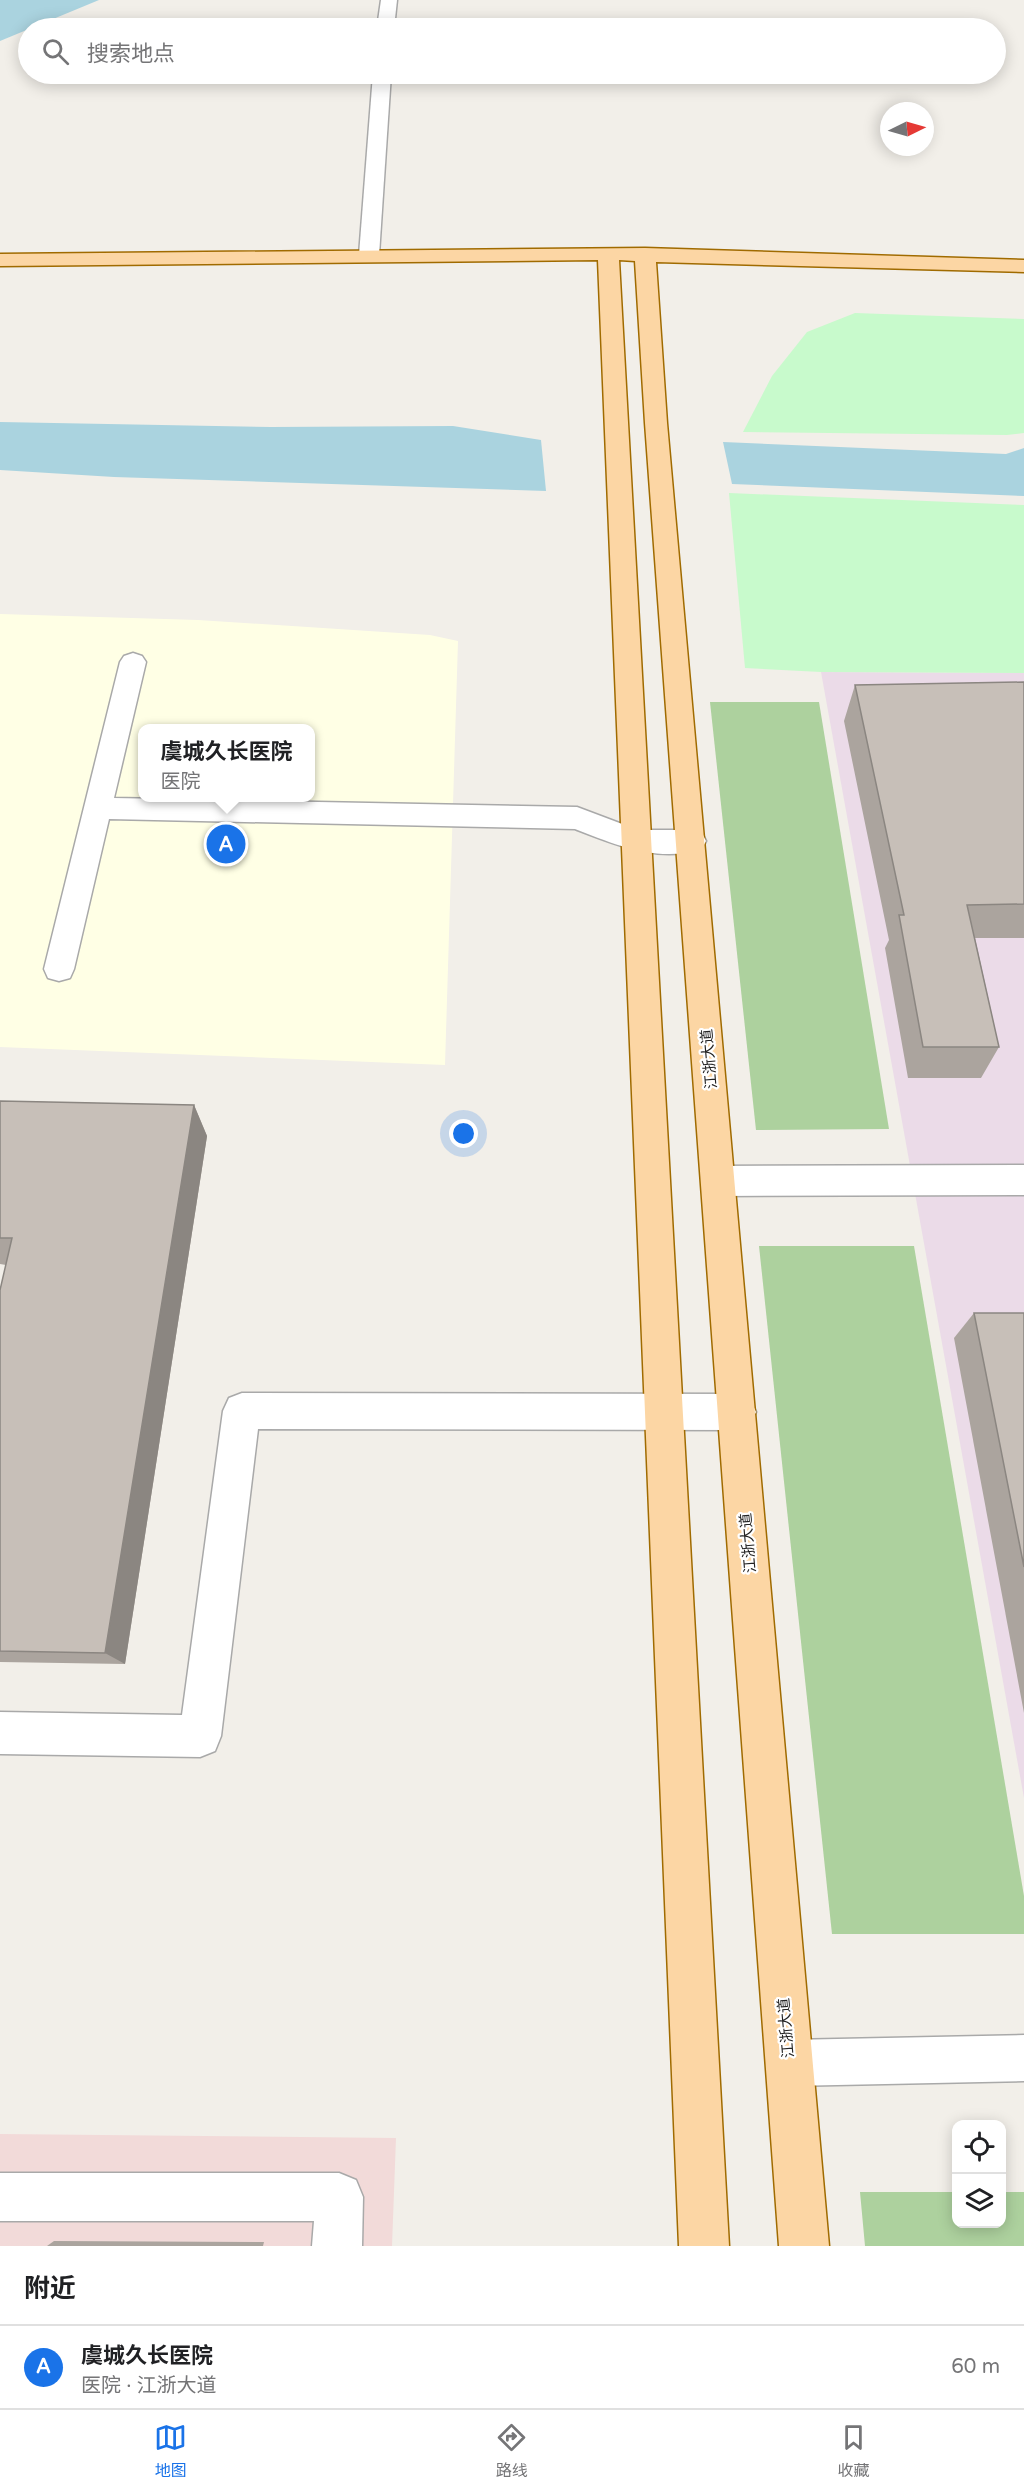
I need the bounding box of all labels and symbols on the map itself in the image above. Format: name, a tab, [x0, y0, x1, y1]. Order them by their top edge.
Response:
north arrow	[880, 102, 934, 156]
pin: A	[206, 822, 246, 866]
street label: 江浙大道	[697, 1028, 721, 1090]
your location	[449, 1119, 478, 1148]
street label: 江浙大道	[736, 1512, 760, 1574]
street label: 江浙大道	[774, 1997, 798, 2059]

